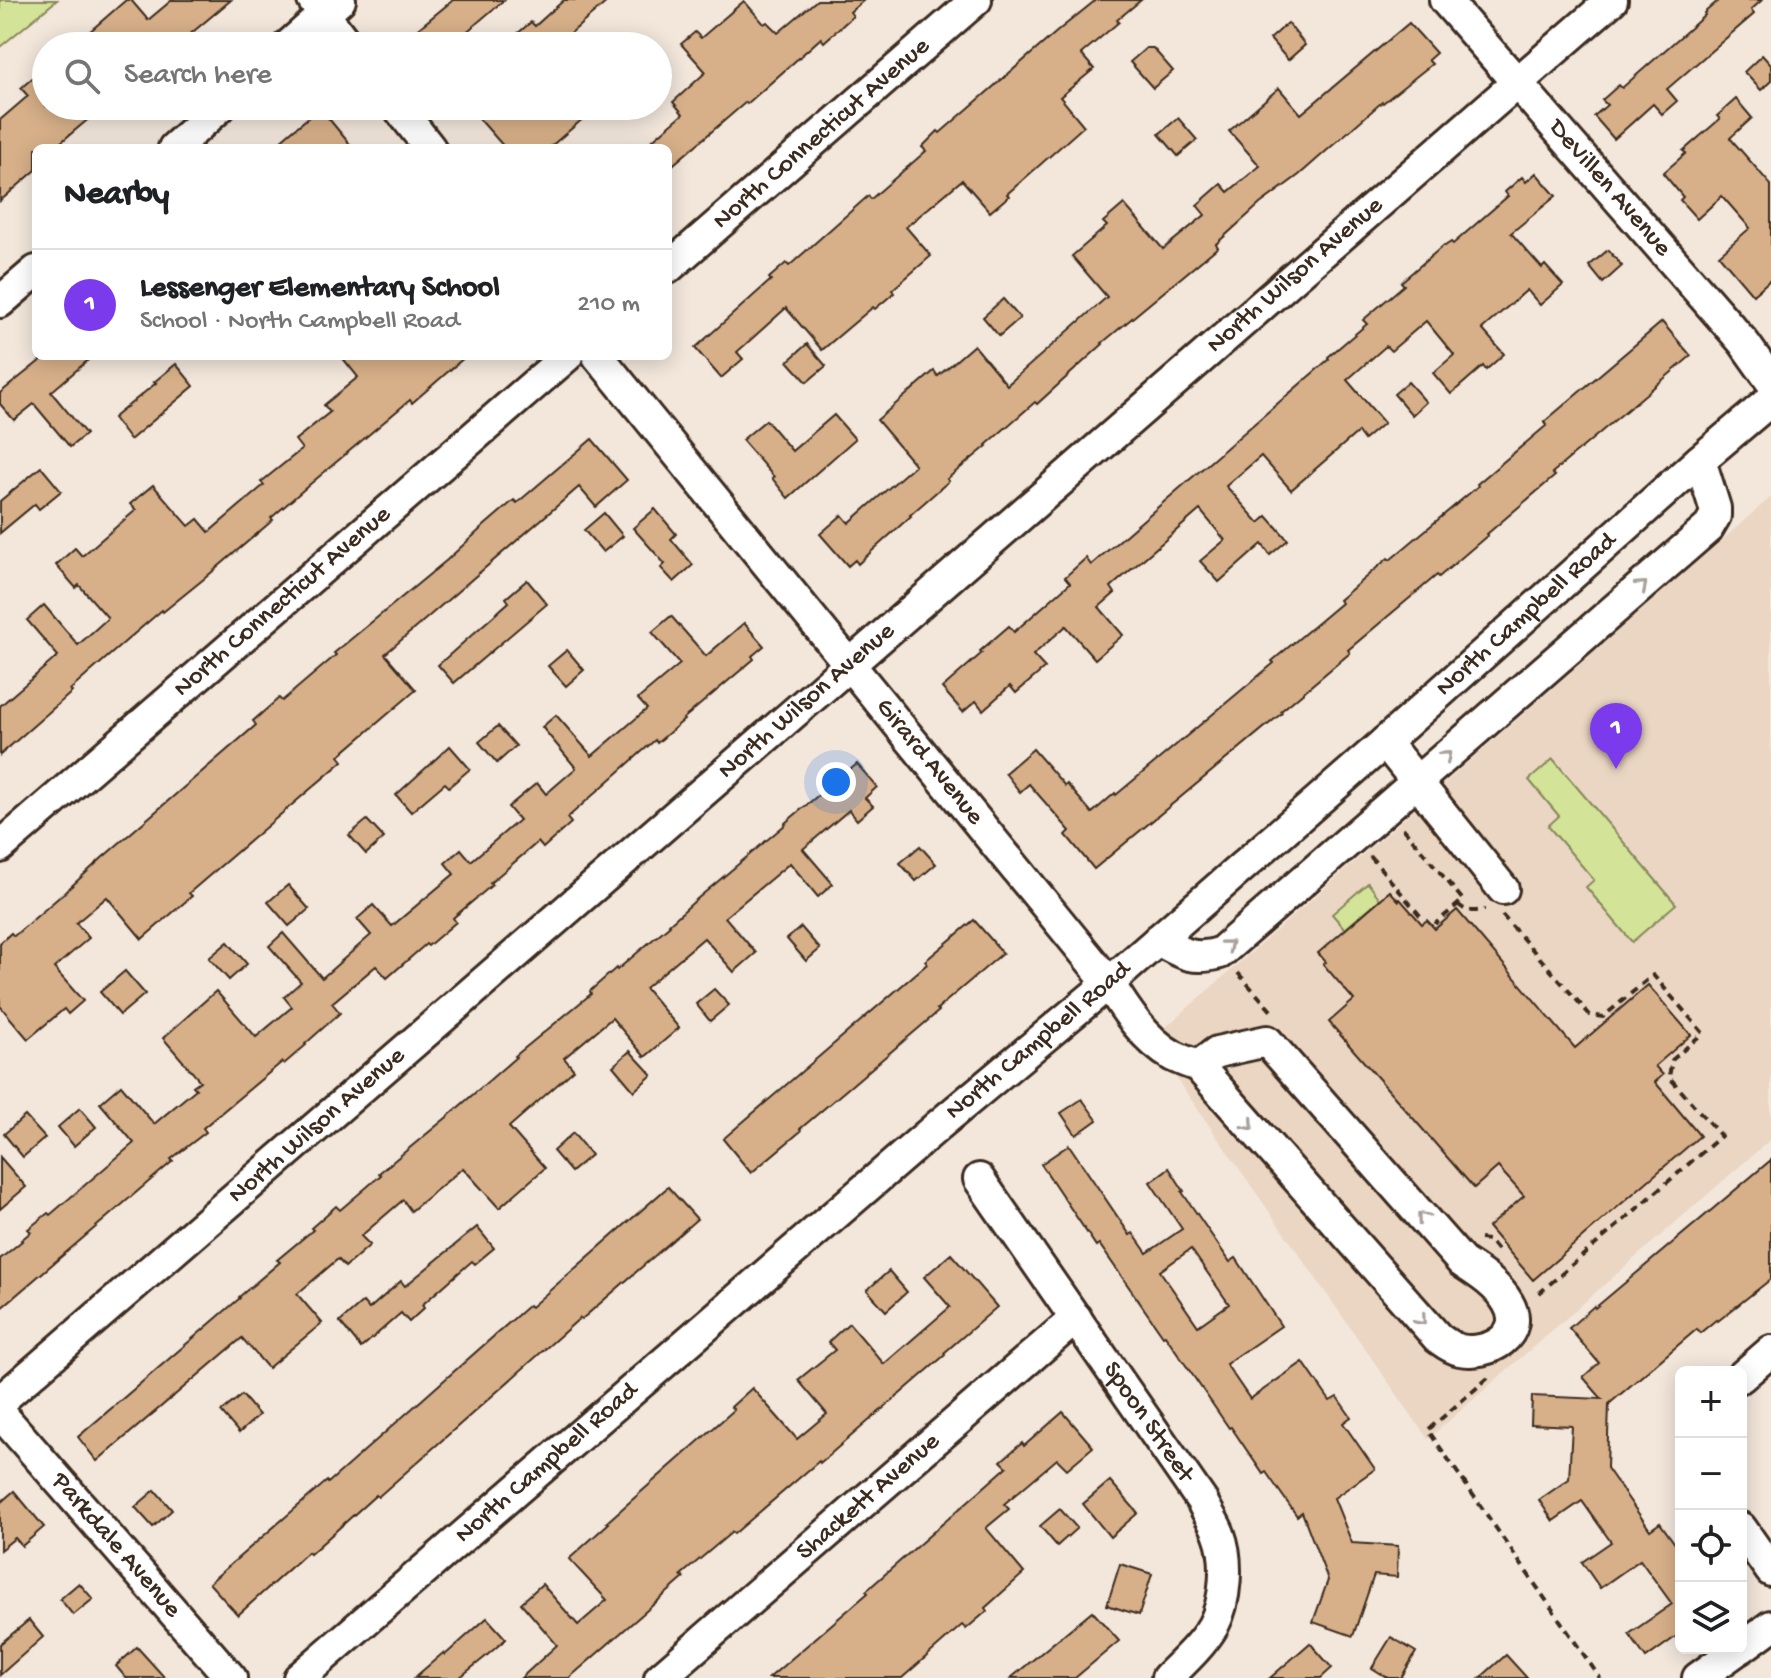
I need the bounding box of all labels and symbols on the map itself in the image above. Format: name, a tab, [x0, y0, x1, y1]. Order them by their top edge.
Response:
street label: North Connecticut Avenue	[707, 31, 937, 237]
street label: DeVillen Avenue	[1540, 112, 1678, 264]
street label: North Wilson Avenue	[1201, 190, 1391, 361]
street label: North Connecticut Avenue	[168, 499, 398, 705]
street label: North Campbell Road	[1430, 525, 1625, 704]
one-way arrow	[1632, 581, 1647, 595]
street label: North Wilson Avenue	[712, 616, 902, 787]
street label: Girard Avenue	[868, 692, 990, 832]
pin: 1	[1590, 703, 1642, 769]
one-way arrow	[1436, 752, 1451, 766]
your location	[816, 762, 856, 802]
one-way arrow	[1219, 940, 1234, 955]
street label: North Campbell Road	[940, 954, 1139, 1128]
street label: North Wilson Avenue	[223, 1041, 413, 1211]
one-way arrow	[1240, 1115, 1254, 1130]
one-way arrow	[1417, 1211, 1432, 1226]
one-way arrow	[1411, 1310, 1426, 1325]
street label: Spoon Street	[1095, 1356, 1201, 1491]
street label: North Campbell Road	[449, 1375, 646, 1551]
street label: Shackett Avenue	[791, 1426, 947, 1568]
street label: Parkdale Avenue	[43, 1466, 188, 1625]

